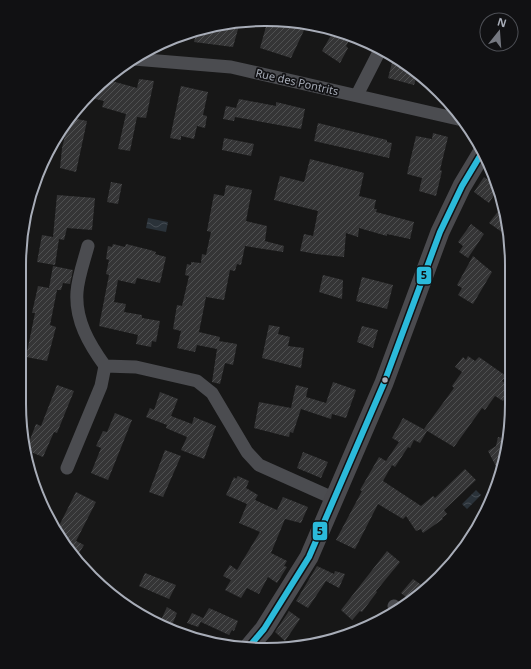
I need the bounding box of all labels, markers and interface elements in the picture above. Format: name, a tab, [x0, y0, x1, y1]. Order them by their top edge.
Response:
north arrow	[479, 12, 519, 52]
text: N	[496, 13, 509, 30]
street label: Rue des Pontrits	[254, 65, 340, 98]
line badge: 5	[416, 266, 432, 285]
text: 5	[421, 267, 427, 282]
unlabelled marker	[380, 375, 390, 385]
line badge: 5	[312, 521, 328, 541]
text: 5	[317, 523, 323, 538]

